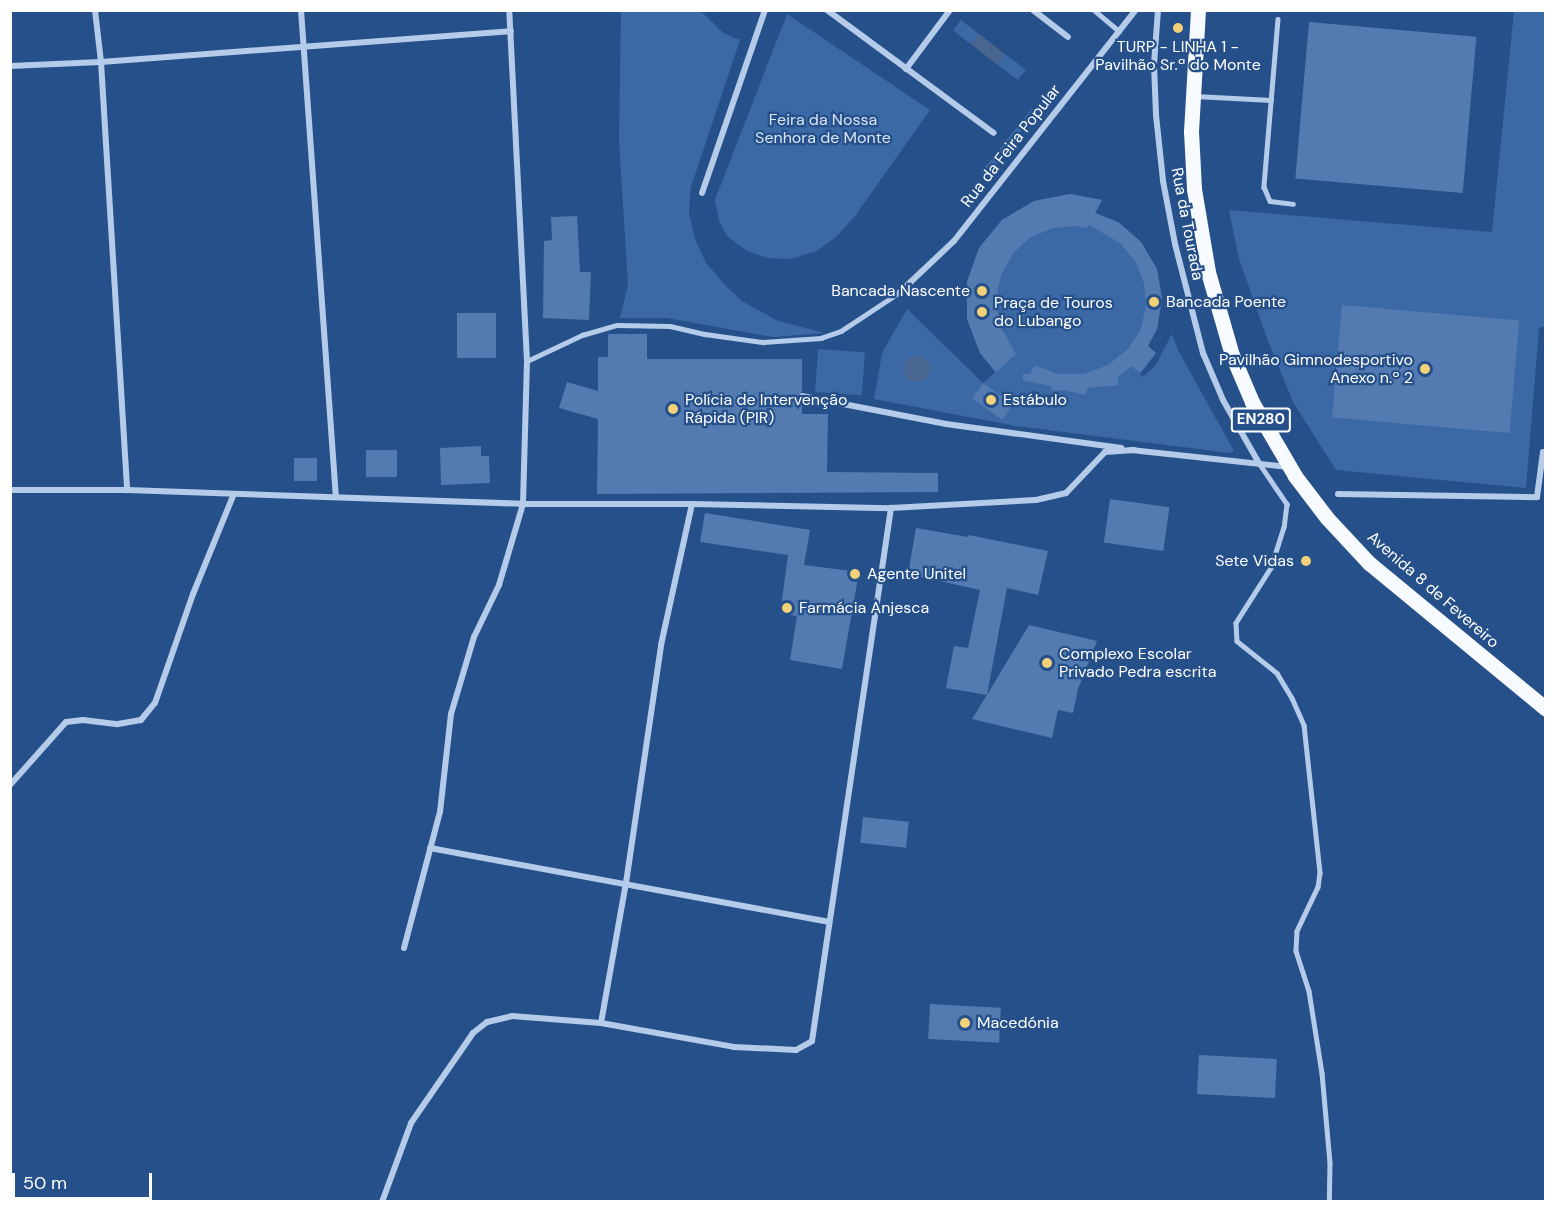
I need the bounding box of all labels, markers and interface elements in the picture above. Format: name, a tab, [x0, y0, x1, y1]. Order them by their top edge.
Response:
marker: TURP - LINHA 1 - Pavilhão Sr.ª do Monte	[1171, 21, 1185, 35]
place label: TURP - LINHA 1 - Pavilhão Sr.ª do Monte	[1095, 37, 1261, 75]
street label: Rua da Feira Popular	[957, 81, 1065, 211]
park label: Feira da Nossa Senhora de Monte	[755, 110, 891, 148]
street label: Rua da Tourada	[1167, 166, 1207, 282]
place label: Bancada Nascente	[831, 281, 970, 301]
marker: Bancada Nascente	[975, 284, 989, 298]
place label: Bancada Poente	[1166, 292, 1286, 312]
place label: Praça de Touros do Lubango	[994, 293, 1113, 331]
marker: Bancada Poente	[1147, 295, 1161, 309]
marker: Praça de Touros do Lubango	[975, 305, 989, 319]
place label: Pavilhão Gimnodesportivo Anexo n.º 2	[1219, 350, 1413, 388]
marker: Pavilhão Gimnodesportivo Anexo n.º 2	[1418, 362, 1432, 376]
place label: Polícia de Intervenção Rápida (PIR)	[685, 390, 847, 428]
place label: Estábulo	[1003, 390, 1067, 410]
marker: Estábulo	[984, 393, 998, 407]
marker: Polícia de Intervenção Rápida (PIR)	[666, 402, 680, 416]
road number: EN280	[1230, 408, 1292, 432]
street label: Avenida 8 de Fevereiro	[1363, 528, 1503, 652]
place label: Sete Vidas	[1215, 551, 1294, 571]
marker: Sete Vidas	[1299, 554, 1313, 568]
place label: Agente Unitel	[867, 564, 966, 584]
marker: Agente Unitel	[848, 567, 862, 581]
place label: Farmácia Anjesca	[799, 598, 929, 618]
marker: Farmácia Anjesca	[780, 601, 794, 615]
place label: Complexo Escolar Privado Pedra escrita	[1059, 644, 1216, 682]
marker: Complexo Escolar Privado Pedra escrita	[1040, 656, 1054, 670]
place label: Macedónia	[977, 1013, 1059, 1033]
marker: Macedónia	[958, 1016, 972, 1030]
scale bar	[15, 1161, 154, 1199]
text: 50 m	[23, 1171, 67, 1195]

